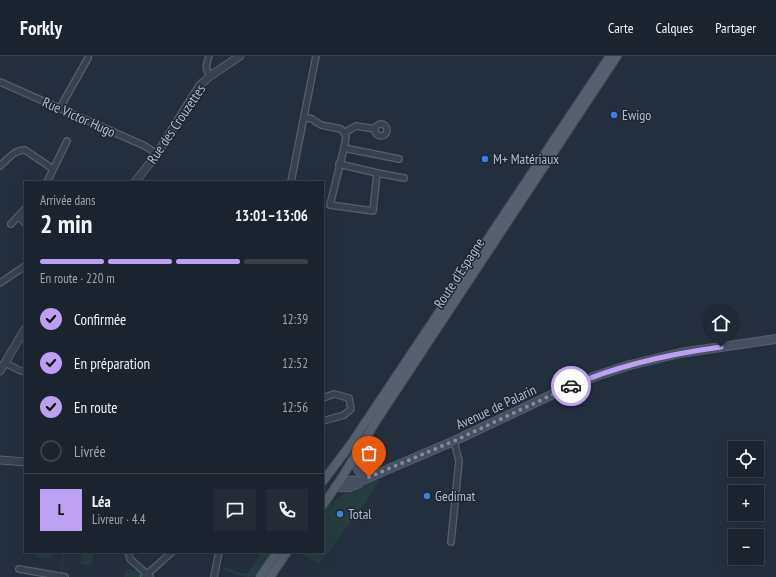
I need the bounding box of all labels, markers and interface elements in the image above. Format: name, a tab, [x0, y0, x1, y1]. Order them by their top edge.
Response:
text: Forkly	[20, 16, 62, 40]
text: Carte	[608, 19, 633, 37]
text: Calques	[655, 19, 693, 37]
text: Partager	[715, 19, 756, 37]
street label: Rue des Crouzettes	[143, 81, 209, 167]
street label: Rue Victor Hugo	[40, 93, 118, 141]
place label: Ewigo	[622, 106, 651, 124]
marker: Ewigo	[609, 110, 619, 120]
place label: M+ Matériaux	[493, 150, 559, 168]
marker: M+ Matériaux	[480, 154, 490, 164]
text: Arrivée dans	[40, 192, 95, 209]
text: 13:01–13:06	[235, 206, 308, 225]
text: 2 min	[40, 207, 93, 240]
street label: Route d'Espagne	[430, 234, 488, 311]
text: En route · 220 m	[40, 270, 115, 287]
pin	[704, 306, 738, 347]
icon: check	[40, 308, 62, 330]
text: Confirmée	[74, 310, 126, 329]
text: 12:39	[282, 311, 308, 328]
icon: home	[710, 312, 732, 334]
icon: check	[40, 352, 62, 374]
text: En préparation	[74, 354, 150, 373]
text: 12:52	[282, 355, 308, 372]
courier	[551, 366, 591, 406]
icon: car	[560, 375, 582, 397]
street label: Avenue de Palarin	[453, 381, 539, 433]
icon: check	[40, 396, 62, 418]
text: En route	[74, 398, 118, 417]
text: 12:56	[282, 399, 308, 416]
pin	[352, 436, 386, 477]
map controls	[728, 441, 764, 565]
button: locate	[728, 441, 764, 477]
text: Livrée	[74, 442, 106, 461]
icon: bag	[358, 442, 380, 464]
button: +	[728, 485, 764, 521]
place label: Gedimat	[435, 487, 475, 505]
button: chat	[214, 489, 256, 531]
button: phone	[266, 489, 308, 531]
marker: Gedimat	[422, 491, 432, 501]
text: Léa	[92, 492, 111, 511]
text: L	[58, 500, 64, 519]
place label: Total	[348, 505, 372, 523]
marker: Total	[335, 509, 345, 519]
text: Livreur · 4.4	[92, 511, 146, 528]
button: −	[728, 529, 764, 565]

